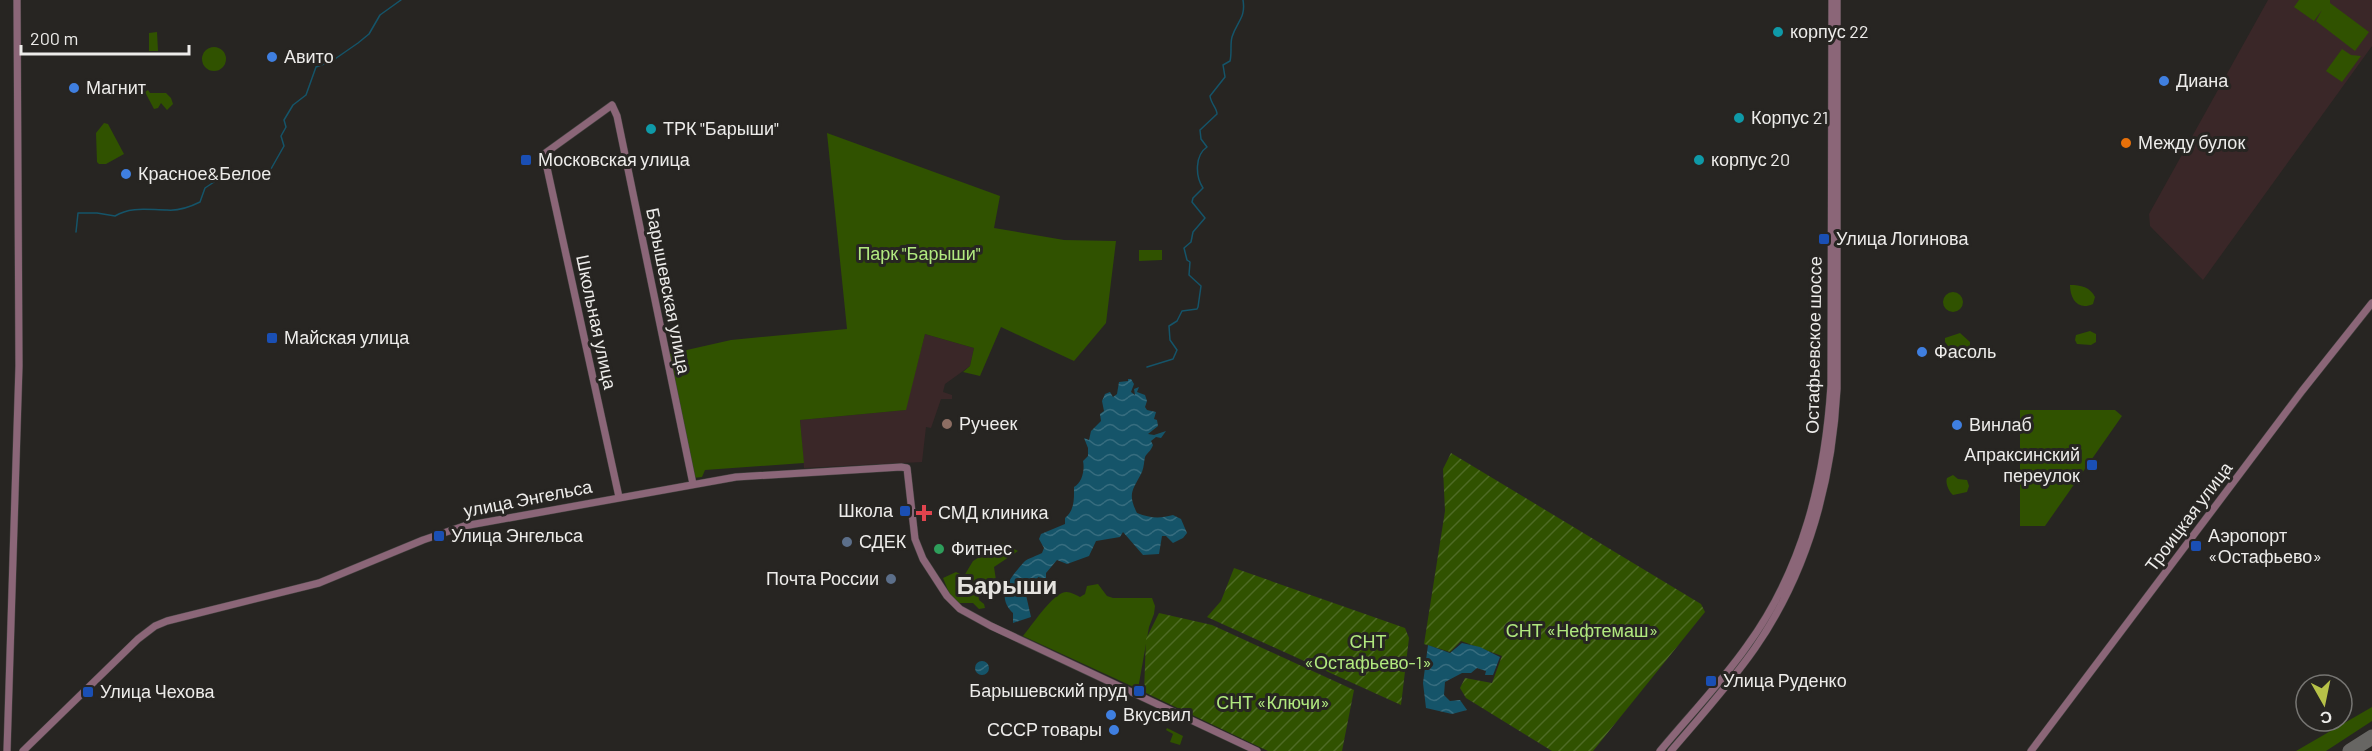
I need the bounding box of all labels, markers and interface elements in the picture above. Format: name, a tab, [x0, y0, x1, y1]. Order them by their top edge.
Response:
scale bar	[21, 18, 189, 56]
place label: корпус 22	[1790, 20, 1869, 42]
marker: корпус 22	[1771, 25, 1785, 39]
text: 200 m	[30, 27, 78, 49]
place label: Авито	[284, 45, 334, 67]
marker: Авито	[265, 50, 279, 64]
place label: Диана	[2176, 69, 2229, 91]
marker: Диана	[2157, 74, 2171, 88]
place label: Магнит	[86, 76, 146, 98]
marker: Магнит	[67, 81, 81, 95]
place label: Корпус 21	[1751, 106, 1828, 128]
marker: Корпус 21	[1732, 111, 1746, 125]
place label: ТРК "Барыши"	[663, 117, 779, 139]
marker: ТРК "Барыши"	[644, 122, 658, 136]
place label: Между булок	[2138, 131, 2245, 153]
marker: Между булок	[2119, 136, 2133, 150]
place label: Московская улица	[538, 148, 691, 170]
place label: корпус 20	[1711, 148, 1790, 170]
marker: Московская улица	[519, 153, 533, 167]
marker: корпус 20	[1692, 153, 1706, 167]
place label: Красное&Белое	[138, 162, 271, 184]
marker: Красное&Белое	[119, 167, 133, 181]
street label: Барышевская улица	[642, 206, 696, 377]
place label: Улица Логинова	[1836, 227, 1969, 249]
marker: Улица Логинова	[1817, 232, 1831, 246]
park label: Парк "Барыши"	[857, 242, 981, 264]
street label: Школьная улица	[572, 253, 622, 392]
street label: Остафьевское шоссе	[1800, 256, 1826, 434]
place label: Майская улица	[284, 326, 410, 348]
marker: Майская улица	[265, 331, 279, 345]
place label: Фасоль	[1934, 340, 1996, 362]
marker: Фасоль	[1915, 345, 1929, 359]
place label: Ручеек	[959, 412, 1017, 434]
place label: Винлаб	[1969, 413, 2032, 435]
marker: Ручеек	[940, 417, 954, 431]
marker: Винлаб	[1950, 418, 1964, 432]
place label: Апраксинский переулок	[1964, 443, 2080, 486]
street label: Троицкая улица	[2140, 456, 2237, 576]
marker: Апраксинский переулок	[2085, 458, 2099, 472]
street label: улица Энгельса	[462, 475, 595, 521]
place label: Школа	[838, 499, 894, 521]
place label: СМД клиника	[938, 501, 1049, 523]
marker: Школа	[898, 504, 912, 518]
marker: СМД клиника	[915, 504, 933, 522]
place label: Улица Энгельса	[451, 524, 584, 546]
place label: Аэропорт «Остафьево»	[2208, 524, 2322, 567]
marker: Улица Энгельса	[432, 529, 446, 543]
place label: СДЕК	[859, 530, 907, 552]
marker: СДЕК	[840, 535, 854, 549]
place label: Фитнес	[951, 537, 1012, 559]
marker: Аэропорт «Остафьево»	[2189, 539, 2203, 553]
marker: Фитнес	[932, 542, 946, 556]
place label: Почта России	[766, 567, 879, 589]
district label: Барыши	[957, 570, 1057, 599]
marker: Почта России	[884, 572, 898, 586]
park label: СНТ «Нефтемаш»	[1506, 619, 1658, 641]
park label: СНТ «Остафьево-1»	[1304, 630, 1432, 673]
place label: Улица Руденко	[1723, 669, 1847, 691]
north arrow	[2294, 673, 2354, 733]
marker: Улица Руденко	[1704, 674, 1718, 688]
place label: Барышевский пруд	[969, 679, 1127, 701]
place label: Улица Чехова	[100, 680, 215, 702]
marker: Барышевский пруд	[1132, 684, 1146, 698]
marker: Улица Чехова	[81, 685, 95, 699]
park label: СНТ «Ключи»	[1216, 691, 1330, 713]
place label: Вкусвил	[1123, 703, 1191, 725]
marker: Вкусвил	[1104, 708, 1118, 722]
text: С	[2319, 708, 2334, 729]
place label: СССР товары	[987, 718, 1102, 740]
marker: СССР товары	[1107, 723, 1121, 737]

